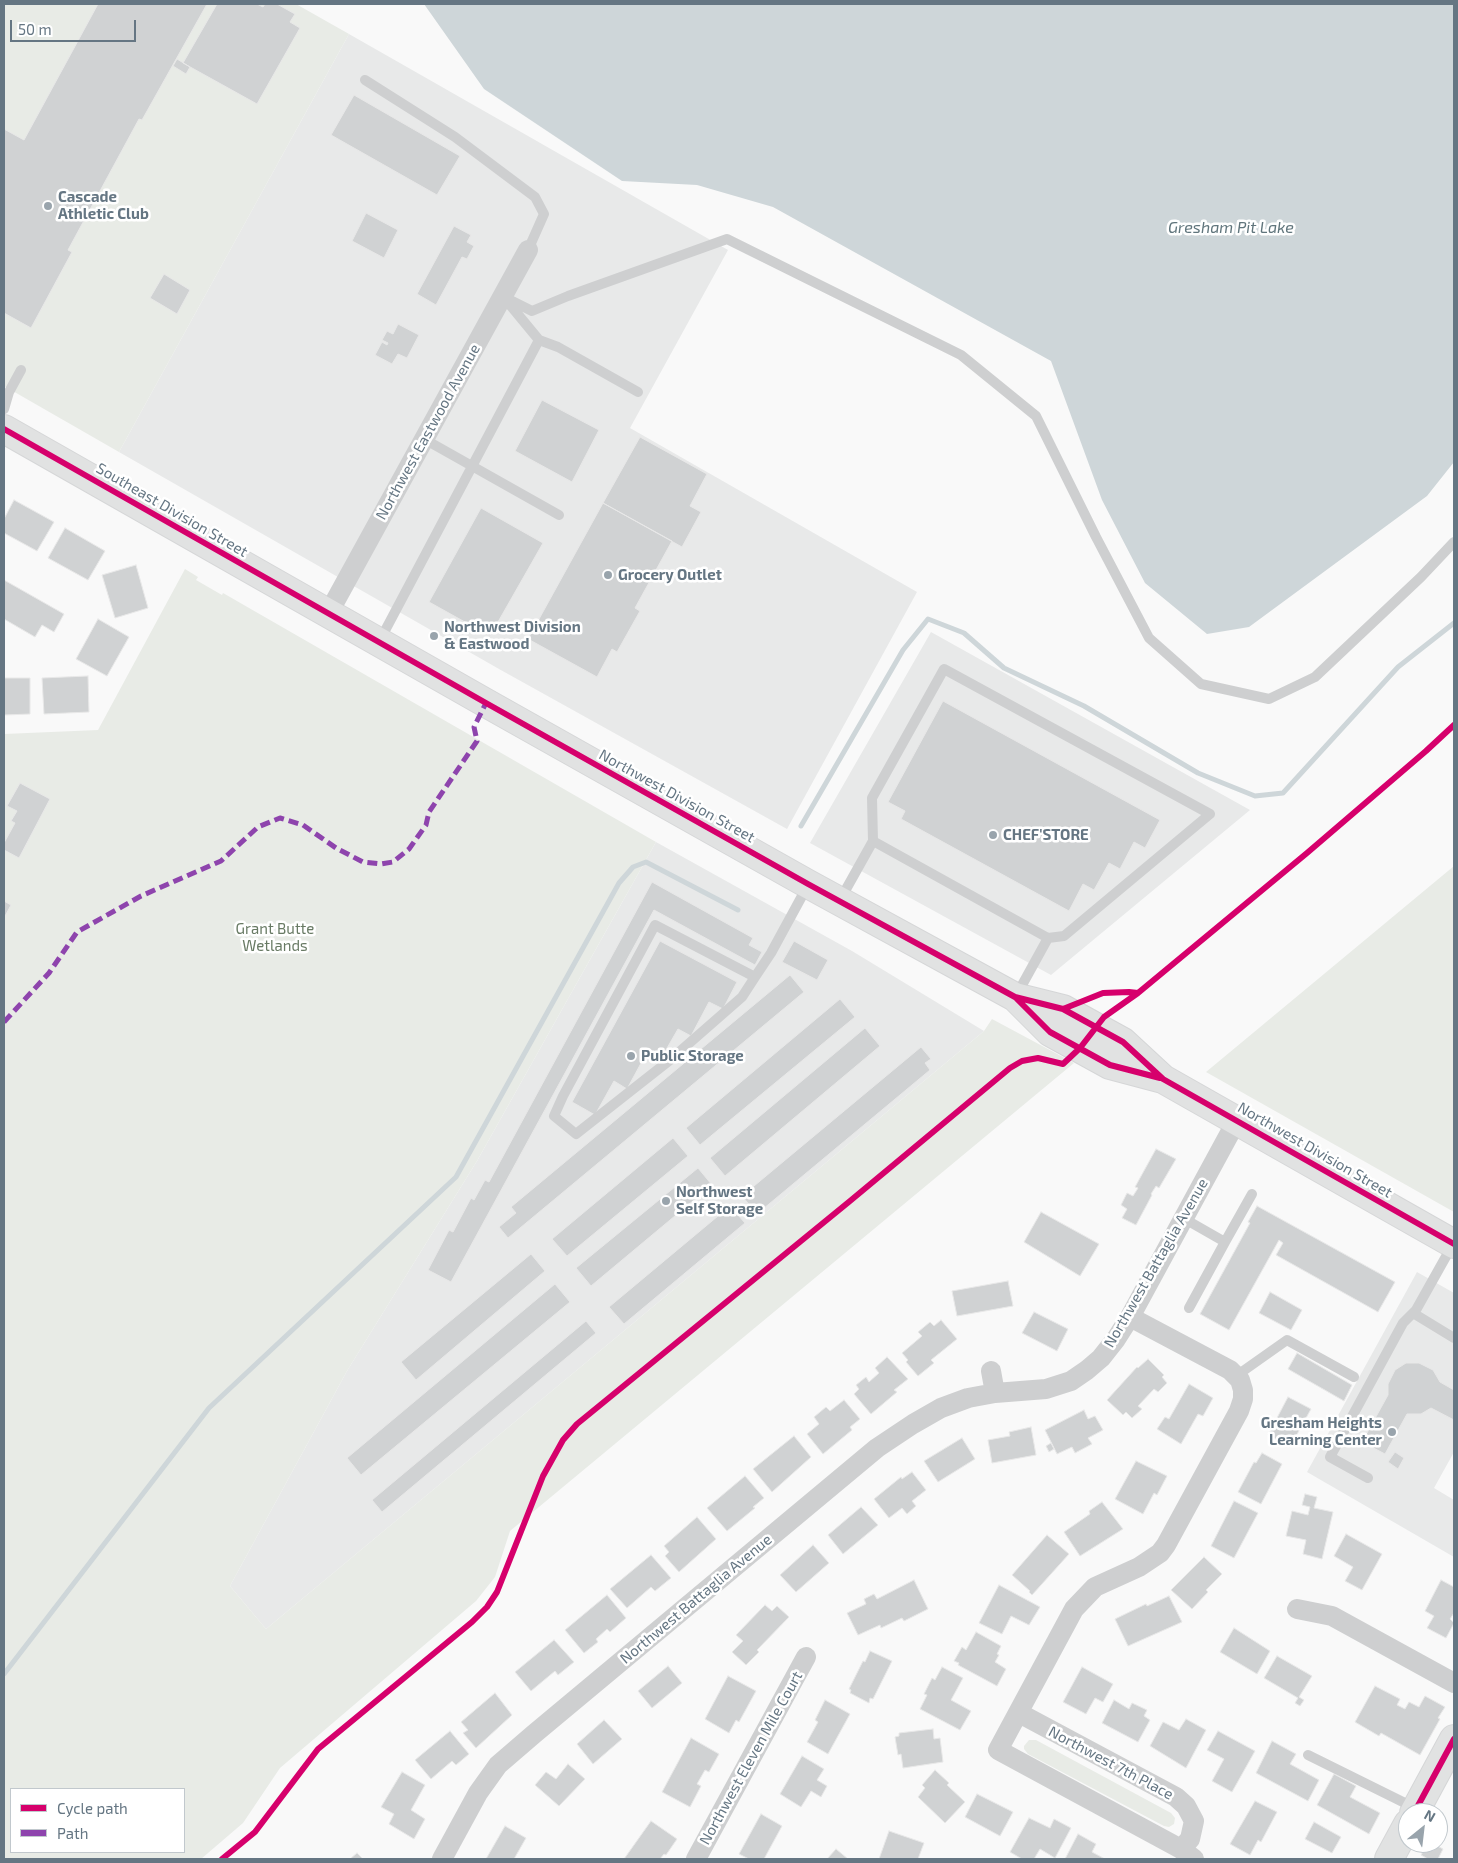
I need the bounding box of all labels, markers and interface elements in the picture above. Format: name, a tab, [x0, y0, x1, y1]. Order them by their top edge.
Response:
scale bar	[12, 10, 139, 42]
text: 50 m	[18, 20, 52, 38]
place label: Cascade Athletic Club	[58, 188, 149, 223]
marker: Cascade Athletic Club	[42, 200, 54, 212]
water label: Gresham Pit Lake	[1168, 218, 1294, 238]
street label: Northwest Eastwood Avenue	[372, 341, 484, 523]
street label: Southeast Division Street	[93, 459, 251, 561]
place label: Grocery Outlet	[618, 566, 722, 584]
marker: Grocery Outlet	[602, 569, 614, 581]
place label: Northwest Division & Eastwood	[444, 618, 581, 653]
marker: Northwest Division & Eastwood	[428, 630, 440, 642]
street label: Northwest Division Street	[596, 746, 758, 846]
place label: CHEF'STORE	[1003, 826, 1089, 844]
marker: CHEF'STORE	[987, 829, 999, 841]
park label: Grant Butte Wetlands	[236, 920, 314, 955]
place label: Public Storage	[641, 1047, 744, 1065]
marker: Public Storage	[625, 1050, 637, 1062]
street label: Northwest Division Street	[1234, 1098, 1396, 1202]
street label: Northwest Battaglia Avenue	[1100, 1175, 1212, 1351]
place label: Northwest Self Storage	[676, 1183, 763, 1218]
marker: Northwest Self Storage	[660, 1195, 672, 1207]
place label: Gresham Heights Learning Center	[1261, 1414, 1382, 1449]
marker: Gresham Heights Learning Center	[1386, 1426, 1398, 1438]
street label: Northwest Battaglia Avenue	[617, 1530, 775, 1668]
street label: Northwest Eleven Mile Court	[696, 1668, 806, 1848]
street label: Northwest 7th Place	[1045, 1722, 1177, 1804]
legend	[10, 1788, 185, 1853]
text: Cycle path	[57, 1799, 128, 1817]
north arrow	[1398, 1803, 1448, 1853]
text: N	[1421, 1805, 1439, 1825]
text: Path	[57, 1824, 88, 1842]

